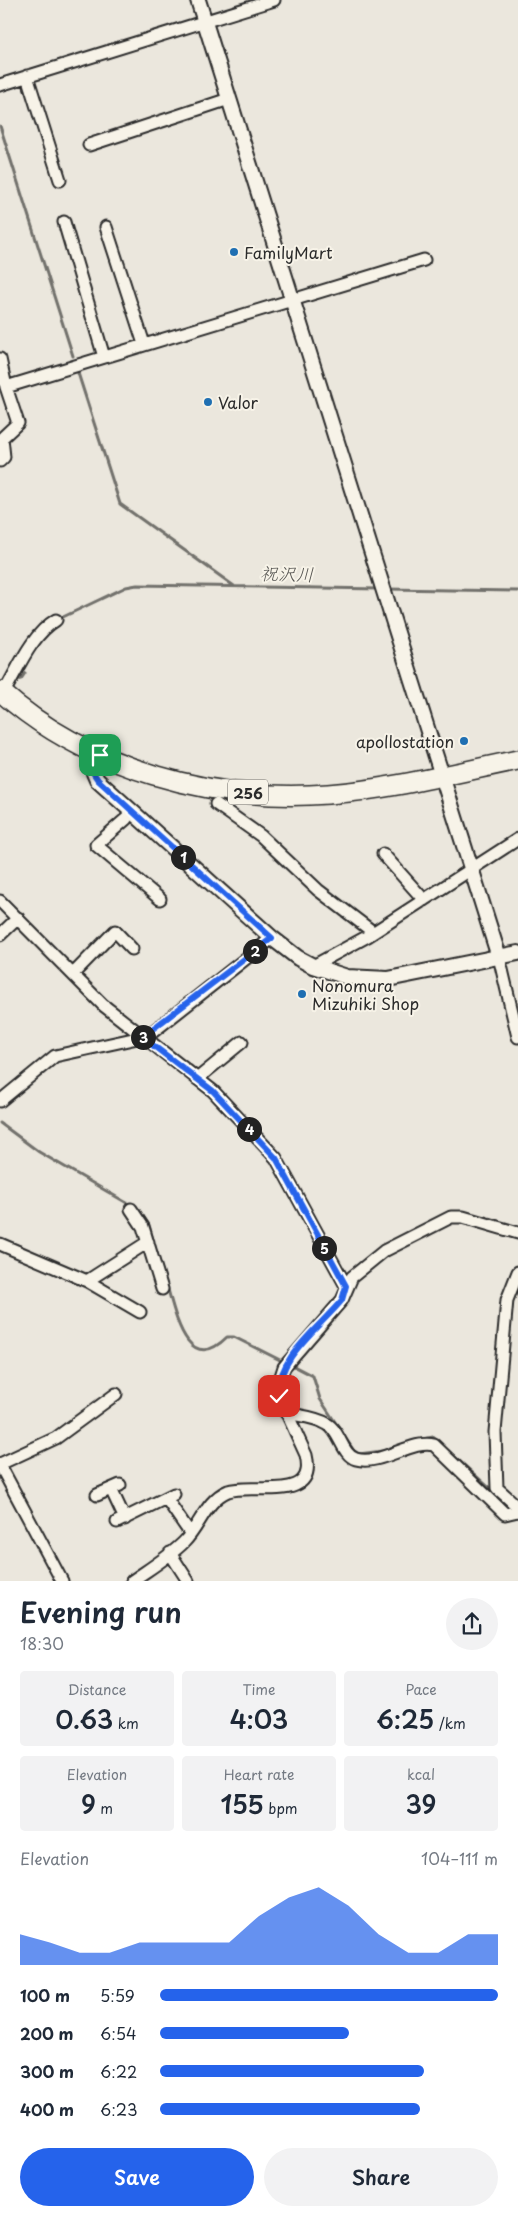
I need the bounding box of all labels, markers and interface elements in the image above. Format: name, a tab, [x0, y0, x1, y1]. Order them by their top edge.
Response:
place label: FamilyMart	[244, 240, 333, 264]
marker: FamilyMart	[228, 246, 240, 258]
place label: Valor	[218, 390, 259, 414]
marker: Valor	[202, 396, 214, 408]
water label: 祝沢川	[260, 559, 314, 587]
place label: apollostation	[356, 729, 454, 753]
pin	[79, 734, 121, 776]
marker: apollostation	[458, 735, 470, 747]
icon: arrive	[86, 741, 114, 769]
road number: 256	[228, 780, 268, 804]
pin: 1	[170, 844, 196, 870]
text: 1	[180, 847, 187, 868]
pin: 2	[242, 938, 268, 964]
text: 2	[251, 941, 260, 962]
place label: Nonomura Mizuhiki Shop	[312, 973, 419, 1015]
marker: Nonomura Mizuhiki Shop	[296, 988, 308, 1000]
pin: 3	[130, 1024, 156, 1050]
text: 3	[139, 1027, 148, 1048]
pin: 4	[236, 1116, 262, 1142]
text: 4	[245, 1119, 254, 1140]
pin: 5	[312, 1236, 336, 1260]
text: 5	[320, 1238, 329, 1259]
pin	[258, 1375, 300, 1417]
icon: check	[265, 1382, 293, 1410]
text: Evening run	[20, 1590, 182, 1633]
button: share	[446, 1598, 498, 1650]
text: 18:30	[20, 1631, 64, 1655]
text: Distance	[68, 1679, 126, 1700]
text: Time	[242, 1679, 276, 1700]
text: Pace	[405, 1679, 437, 1700]
text: 0.63	[55, 1700, 113, 1738]
text: 4:03	[230, 1700, 288, 1738]
text: 6:25	[376, 1700, 434, 1738]
text: km	[113, 1713, 139, 1734]
text: /km	[434, 1713, 466, 1734]
text: Elevation	[67, 1764, 127, 1785]
text: Heart rate	[224, 1764, 294, 1785]
text: kcal	[407, 1764, 435, 1785]
text: 9	[81, 1785, 96, 1823]
text: 155	[220, 1785, 264, 1823]
text: 39	[406, 1785, 436, 1823]
text: m	[96, 1798, 113, 1819]
text: bpm	[264, 1798, 298, 1819]
text: Elevation	[20, 1846, 89, 1870]
text: 104–111 m	[421, 1846, 498, 1870]
text: 100 m	[20, 1983, 70, 2007]
text: 5:59	[100, 1983, 135, 2007]
text: 200 m	[20, 2021, 74, 2045]
text: 6:54	[100, 2021, 137, 2045]
text: 300 m	[20, 2059, 74, 2083]
text: 6:22	[100, 2059, 137, 2083]
text: 400 m	[20, 2097, 74, 2121]
text: 6:23	[100, 2097, 137, 2121]
button: Save	[20, 2148, 254, 2206]
button: Share	[264, 2148, 498, 2206]

